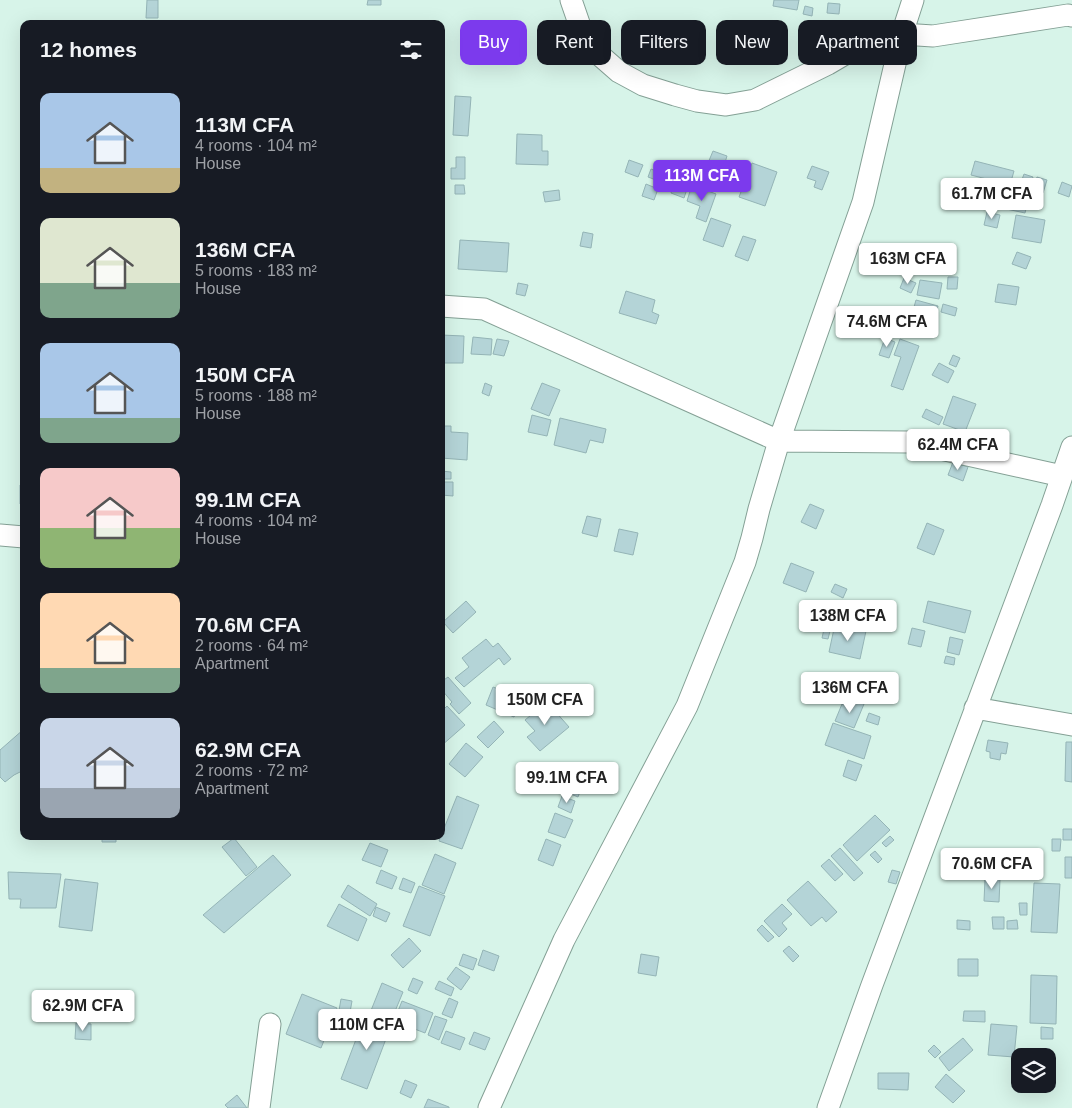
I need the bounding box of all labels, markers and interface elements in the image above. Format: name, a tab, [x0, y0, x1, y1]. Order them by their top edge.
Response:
chip: Buy	[460, 20, 527, 65]
chip: Rent	[537, 20, 611, 65]
chip: Filters	[621, 20, 706, 65]
chip: New	[716, 20, 788, 65]
chip: Apartment	[798, 20, 917, 65]
icon: filters	[397, 36, 425, 64]
text: 12 homes	[40, 38, 137, 61]
icon: home	[80, 113, 140, 173]
text: 113M CFA	[195, 113, 294, 136]
text: 4 rooms · 104 m²	[195, 137, 317, 154]
text: House	[195, 155, 241, 172]
pin: 113M CFA	[650, 160, 754, 202]
text: 113M CFA	[664, 167, 740, 184]
pin: 61.7M CFA	[935, 178, 1049, 220]
text: 61.7M CFA	[952, 185, 1032, 202]
icon: home	[80, 238, 140, 298]
text: 136M CFA	[195, 238, 295, 261]
pin: 163M CFA	[856, 242, 960, 285]
text: 163M CFA	[870, 250, 946, 267]
text: 5 rooms · 183 m²	[195, 262, 317, 279]
text: House	[195, 280, 241, 297]
pin: 74.6M CFA	[830, 306, 944, 348]
text: 74.6M CFA	[847, 313, 927, 330]
icon: home	[80, 363, 140, 423]
text: 150M CFA	[195, 363, 295, 386]
text: 5 rooms · 188 m²	[195, 387, 317, 404]
text: House	[195, 405, 241, 422]
pin: 62.4M CFA	[901, 428, 1015, 471]
text: 62.4M CFA	[918, 436, 998, 453]
icon: home	[80, 488, 140, 548]
text: 99.1M CFA	[195, 488, 301, 511]
text: 4 rooms · 104 m²	[195, 512, 317, 529]
text: House	[195, 530, 241, 547]
pin: 138M CFA	[796, 600, 900, 642]
text: 138M CFA	[810, 607, 886, 624]
icon: home	[80, 613, 140, 673]
text: 70.6M CFA	[195, 613, 301, 636]
text: 2 rooms · 64 m²	[195, 637, 308, 654]
text: Apartment	[195, 655, 269, 672]
pin: 136M CFA	[798, 672, 902, 714]
text: 136M CFA	[812, 679, 888, 696]
pin: 150M CFA	[493, 684, 597, 726]
text: 150M CFA	[507, 691, 583, 708]
icon: home	[80, 738, 140, 798]
text: 62.9M CFA	[195, 738, 301, 761]
text: 2 rooms · 72 m²	[195, 762, 308, 779]
pin: 99.1M CFA	[510, 762, 624, 804]
text: 99.1M CFA	[527, 769, 607, 786]
text: Apartment	[195, 780, 269, 797]
pin: 70.6M CFA	[935, 848, 1049, 890]
text: 70.6M CFA	[952, 855, 1032, 872]
pin: 62.9M CFA	[26, 990, 140, 1032]
text: 62.9M CFA	[43, 997, 123, 1014]
pin: 110M CFA	[315, 1008, 419, 1051]
text: 110M CFA	[329, 1016, 405, 1033]
map controls	[1011, 1048, 1056, 1093]
button: layers	[1011, 1048, 1056, 1093]

